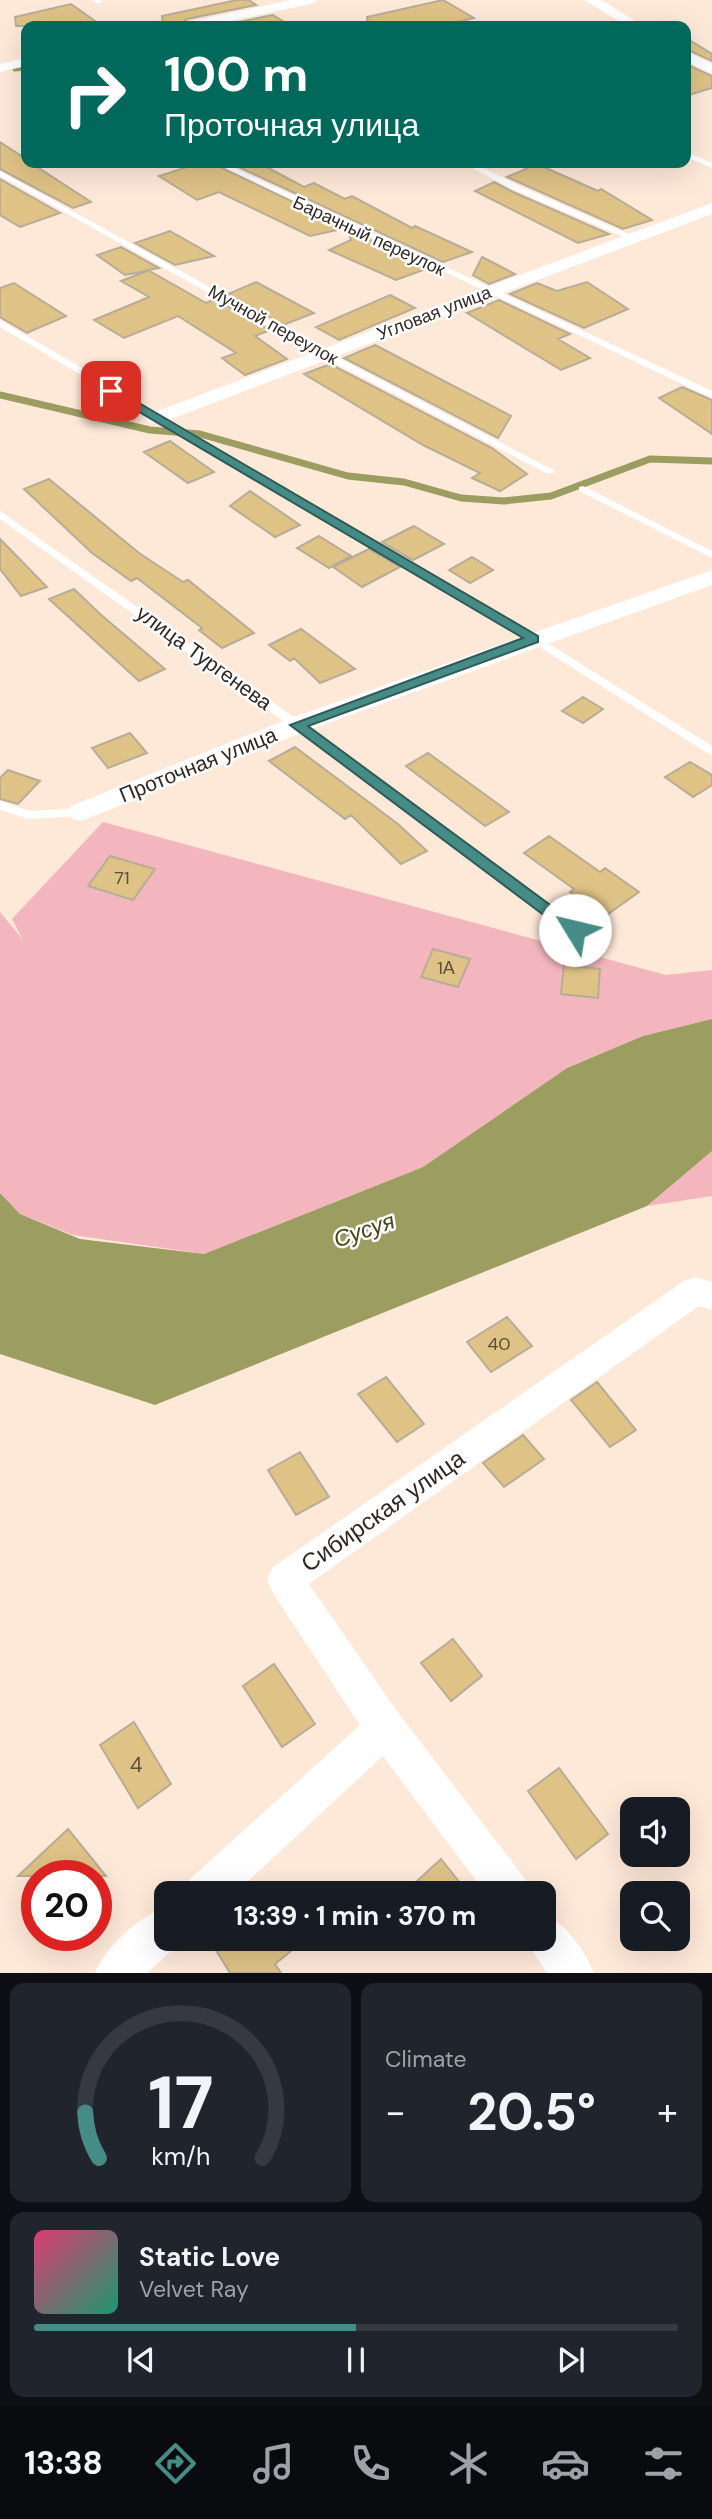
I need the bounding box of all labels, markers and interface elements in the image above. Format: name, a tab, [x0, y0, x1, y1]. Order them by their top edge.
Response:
text: 100 m	[164, 42, 308, 106]
icon: right	[49, 49, 140, 140]
text: Проточная улица	[164, 104, 419, 146]
street label: Барачный переулок	[289, 190, 449, 282]
street label: Мучной переулок	[204, 279, 342, 371]
street label: Угловая улица	[373, 280, 496, 346]
pin	[81, 361, 141, 421]
icon: arrive	[92, 372, 130, 410]
street label: улица Тургенева	[130, 599, 278, 717]
street label: Проточная улица	[115, 721, 281, 809]
house number: 71	[114, 866, 130, 890]
position arrow	[538, 893, 612, 967]
house number: 1А	[437, 956, 455, 980]
water label: Сусуя	[329, 1206, 399, 1254]
house number: 40	[487, 1332, 511, 1356]
street label: Сибирская улица	[295, 1442, 471, 1579]
house number: 4	[130, 1751, 143, 1779]
map controls	[620, 1797, 690, 1951]
button: sound	[620, 1797, 690, 1867]
speed limit sign: 20	[21, 1860, 112, 1951]
button: search	[620, 1881, 690, 1951]
text: 13:39 · 1 min · 370 m	[234, 1899, 476, 1933]
text: Climate	[385, 2044, 467, 2074]
text: 17	[148, 2057, 213, 2152]
text: 20.5°	[467, 2078, 596, 2146]
text: −	[385, 2087, 406, 2137]
text: +	[657, 2087, 678, 2137]
text: km/h	[151, 2140, 210, 2173]
text: Static Love	[139, 2240, 280, 2274]
text: Velvet Ray	[139, 2274, 249, 2304]
icon: previous	[122, 2341, 160, 2379]
icon: pause	[337, 2341, 375, 2379]
icon: next	[552, 2341, 590, 2379]
icon: directions	[151, 2439, 200, 2488]
icon: music	[249, 2439, 298, 2488]
icon: phone	[346, 2439, 395, 2488]
icon: climate	[444, 2439, 493, 2488]
icon: car	[541, 2439, 590, 2488]
icon: filters	[639, 2439, 688, 2488]
text: 13:38	[24, 2442, 103, 2484]

